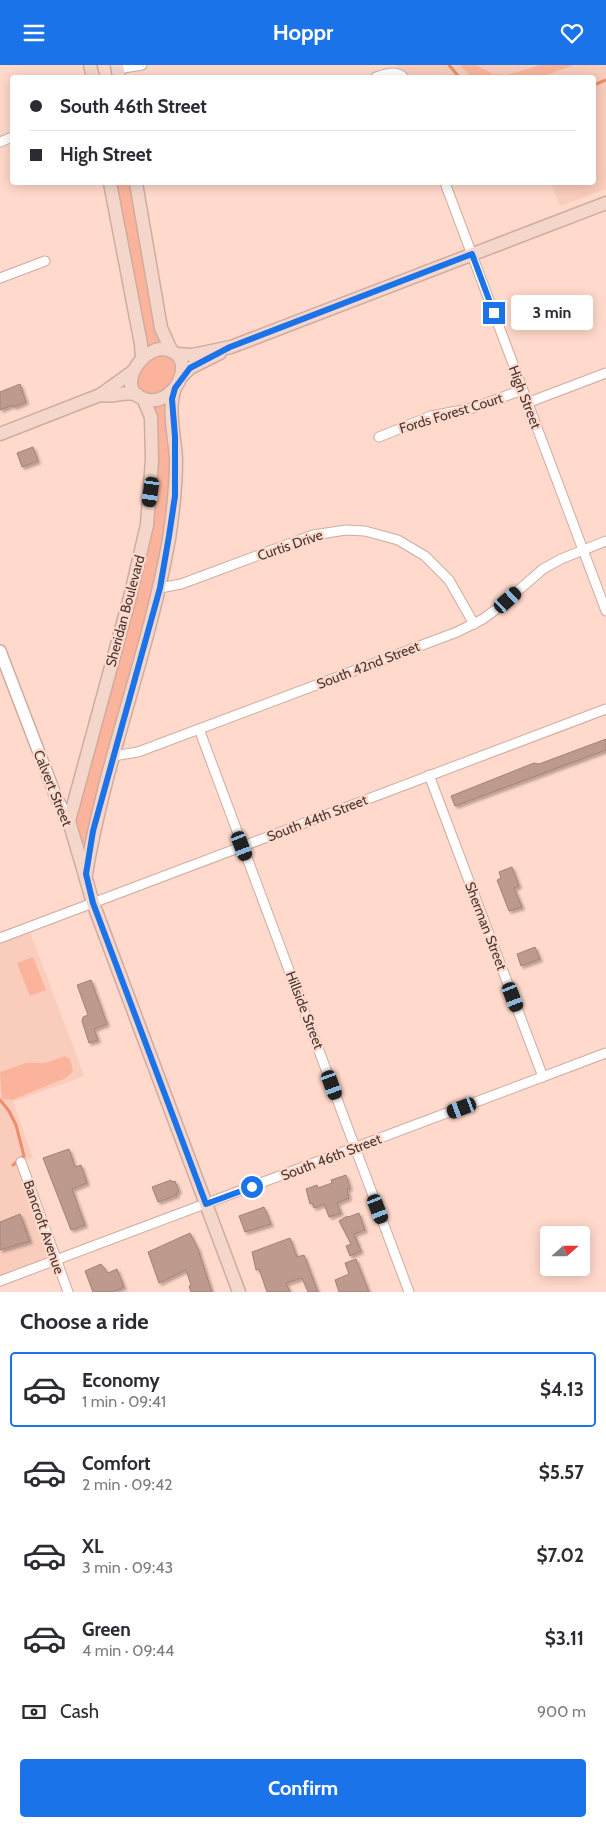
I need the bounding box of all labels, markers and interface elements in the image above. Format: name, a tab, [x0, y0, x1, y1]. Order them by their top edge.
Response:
icon: menu	[20, 19, 48, 47]
text: Hoppr	[273, 19, 333, 46]
icon: heart	[558, 19, 586, 47]
text: South 46th Street	[60, 95, 207, 118]
text: High Street	[60, 143, 152, 166]
callout: 3 min	[512, 295, 594, 331]
route end	[483, 302, 505, 324]
text: 3 min	[533, 303, 571, 322]
street label: High Street	[505, 363, 545, 431]
street label: Fords Forest Court	[397, 389, 505, 437]
car	[141, 476, 160, 508]
street label: Curtis Drive	[255, 525, 325, 565]
street label: Sheridan Boulevard	[101, 553, 149, 669]
car	[491, 584, 524, 616]
street label: South 42nd Street	[314, 637, 422, 693]
street label: Calvert Street	[30, 747, 77, 829]
street label: South 44th Street	[264, 790, 370, 845]
car	[229, 829, 254, 863]
street label: Sherman Street	[461, 879, 511, 973]
street label: Hillside Street	[282, 968, 328, 1052]
car	[500, 980, 525, 1014]
car	[319, 1068, 344, 1102]
car	[445, 1096, 478, 1120]
street label: South 46th Street	[278, 1129, 384, 1184]
route start	[241, 1176, 263, 1198]
street label: Bancroft Avenue	[20, 1178, 68, 1276]
car	[365, 1192, 390, 1226]
north arrow	[540, 1226, 590, 1276]
map controls	[540, 1226, 590, 1276]
text: Choose a ride	[20, 1308, 149, 1335]
icon: car	[22, 1367, 67, 1412]
text: Economy	[82, 1369, 160, 1392]
text: $4.13	[540, 1378, 584, 1401]
text: 1 min · 09:41	[82, 1392, 166, 1411]
icon: car	[22, 1450, 67, 1495]
text: Comfort	[82, 1452, 151, 1475]
text: $5.57	[539, 1461, 584, 1484]
text: 2 min · 09:42	[82, 1475, 173, 1494]
icon: car	[22, 1533, 67, 1578]
text: XL	[82, 1535, 103, 1558]
text: $7.02	[536, 1544, 584, 1567]
text: 3 min · 09:43	[82, 1558, 173, 1577]
icon: car	[22, 1616, 67, 1661]
text: Green	[82, 1618, 131, 1641]
text: $3.11	[545, 1627, 584, 1650]
text: 4 min · 09:44	[82, 1641, 174, 1660]
icon: cash	[20, 1698, 48, 1726]
text: Cash	[60, 1700, 99, 1723]
text: 900 m	[537, 1702, 586, 1721]
button: Confirm	[20, 1759, 586, 1817]

